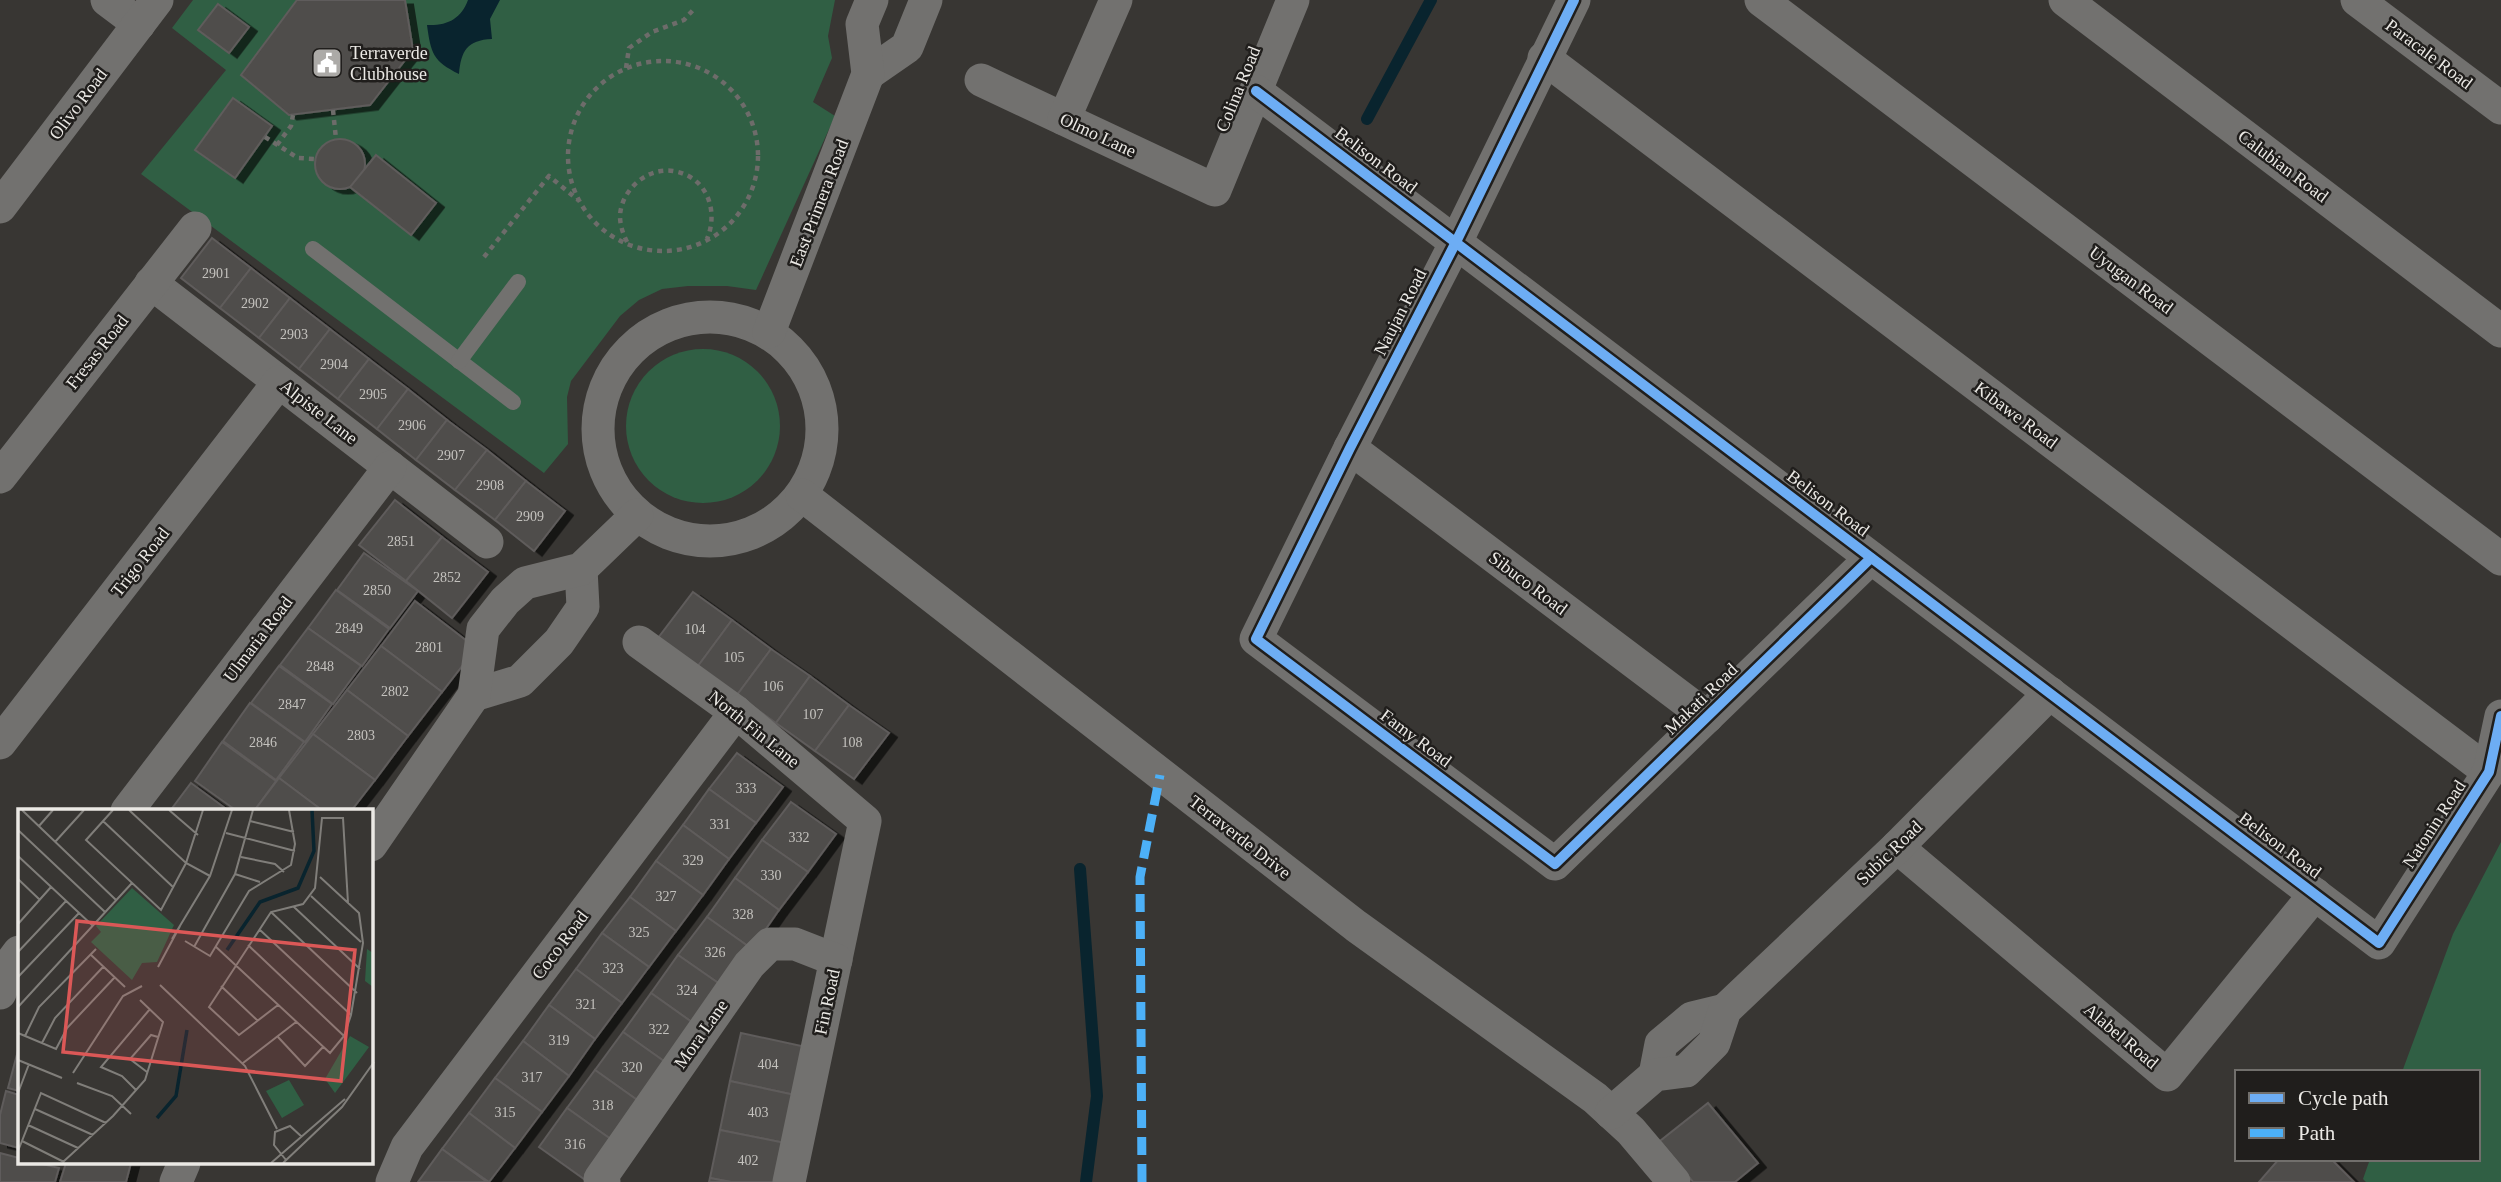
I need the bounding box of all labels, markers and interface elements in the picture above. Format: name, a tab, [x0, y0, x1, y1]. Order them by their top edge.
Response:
street label: Paracale Road	[2382, 15, 2476, 93]
place label: Terraverde Clubhouse	[350, 43, 428, 84]
street label: Colina Road	[1212, 43, 1264, 135]
public building icon: Terraverde Clubhouse	[310, 46, 344, 80]
street label: Olivo Road	[45, 65, 111, 143]
street label: Olmo Lane	[1057, 109, 1139, 161]
street label: Belison Road	[1331, 123, 1421, 197]
street label: Calubian Road	[2234, 126, 2332, 206]
street label: East Primera Road	[785, 136, 853, 270]
street label: Uyugan Road	[2085, 242, 2177, 318]
street label: Naujan Road	[1370, 265, 1430, 359]
house number: 2901	[202, 266, 230, 281]
house number: 2902	[241, 296, 269, 311]
street label: Fresas Road	[62, 311, 132, 393]
house number: 2903	[280, 327, 308, 342]
house number: 2904	[320, 357, 348, 372]
street label: Alpiste Lane	[276, 376, 362, 448]
street label: Kibawe Road	[1971, 377, 2061, 453]
house number: 2905	[359, 387, 387, 402]
house number: 2906	[398, 418, 426, 433]
house number: 2907	[437, 448, 465, 463]
street label: Belison Road	[1783, 466, 1873, 540]
house number: 2908	[476, 478, 504, 493]
house number: 2909	[516, 509, 544, 524]
street label: Trigo Road	[107, 524, 173, 600]
house number: 2851	[387, 534, 415, 549]
street label: Sibuco Road	[1485, 547, 1571, 619]
house number: 2852	[433, 570, 461, 585]
house number: 2850	[363, 583, 391, 598]
street label: Ulmaria Road	[219, 592, 297, 686]
house number: 2849	[335, 621, 363, 636]
house number: 104	[685, 622, 706, 637]
house number: 2801	[415, 640, 443, 655]
house number: 105	[724, 650, 745, 665]
house number: 2848	[306, 659, 334, 674]
street label: Makati Road	[1660, 659, 1742, 739]
house number: 106	[763, 679, 784, 694]
house number: 2802	[381, 684, 409, 699]
street label: North Fin Lane	[705, 686, 803, 772]
house number: 2847	[278, 697, 306, 712]
street label: Famy Road	[1377, 705, 1455, 771]
house number: 107	[803, 707, 824, 722]
house number: 2803	[347, 728, 375, 743]
house number: 2846	[249, 735, 277, 750]
house number: 108	[842, 735, 863, 750]
street label: Natonin Road	[2398, 776, 2470, 872]
house number: 333	[736, 781, 757, 796]
street label: Terraverde Drive	[1185, 791, 1295, 883]
street label: Belison Road	[2235, 808, 2325, 882]
inset map	[18, 809, 373, 1164]
house number: 331	[710, 817, 731, 832]
street label: Subic Road	[1852, 817, 1926, 889]
house number: 332	[789, 830, 810, 845]
house number: 329	[683, 853, 704, 868]
house number: 330	[761, 868, 782, 883]
house number: 327	[656, 889, 677, 904]
street label: Coco Road	[528, 907, 592, 983]
house number: 328	[733, 907, 754, 922]
house number: 325	[629, 925, 650, 940]
house number: 326	[705, 945, 726, 960]
house number: 323	[603, 961, 624, 976]
street label: Fin Road	[810, 967, 844, 1037]
house number: 324	[677, 983, 698, 998]
street label: Mora Lane	[670, 996, 732, 1072]
house number: 321	[576, 997, 597, 1012]
street label: Alabel Road	[2080, 999, 2162, 1073]
house number: 322	[649, 1022, 670, 1037]
house number: 319	[549, 1033, 570, 1048]
house number: 404	[758, 1057, 779, 1072]
house number: 320	[622, 1060, 643, 1075]
house number: 317	[522, 1070, 543, 1085]
legend	[2235, 1070, 2480, 1161]
text: Cycle path	[2298, 1086, 2389, 1110]
house number: 318	[593, 1098, 614, 1113]
house number: 315	[495, 1105, 516, 1120]
house number: 403	[748, 1105, 769, 1120]
text: Path	[2298, 1121, 2336, 1145]
house number: 316	[565, 1137, 586, 1152]
house number: 402	[738, 1153, 759, 1168]

